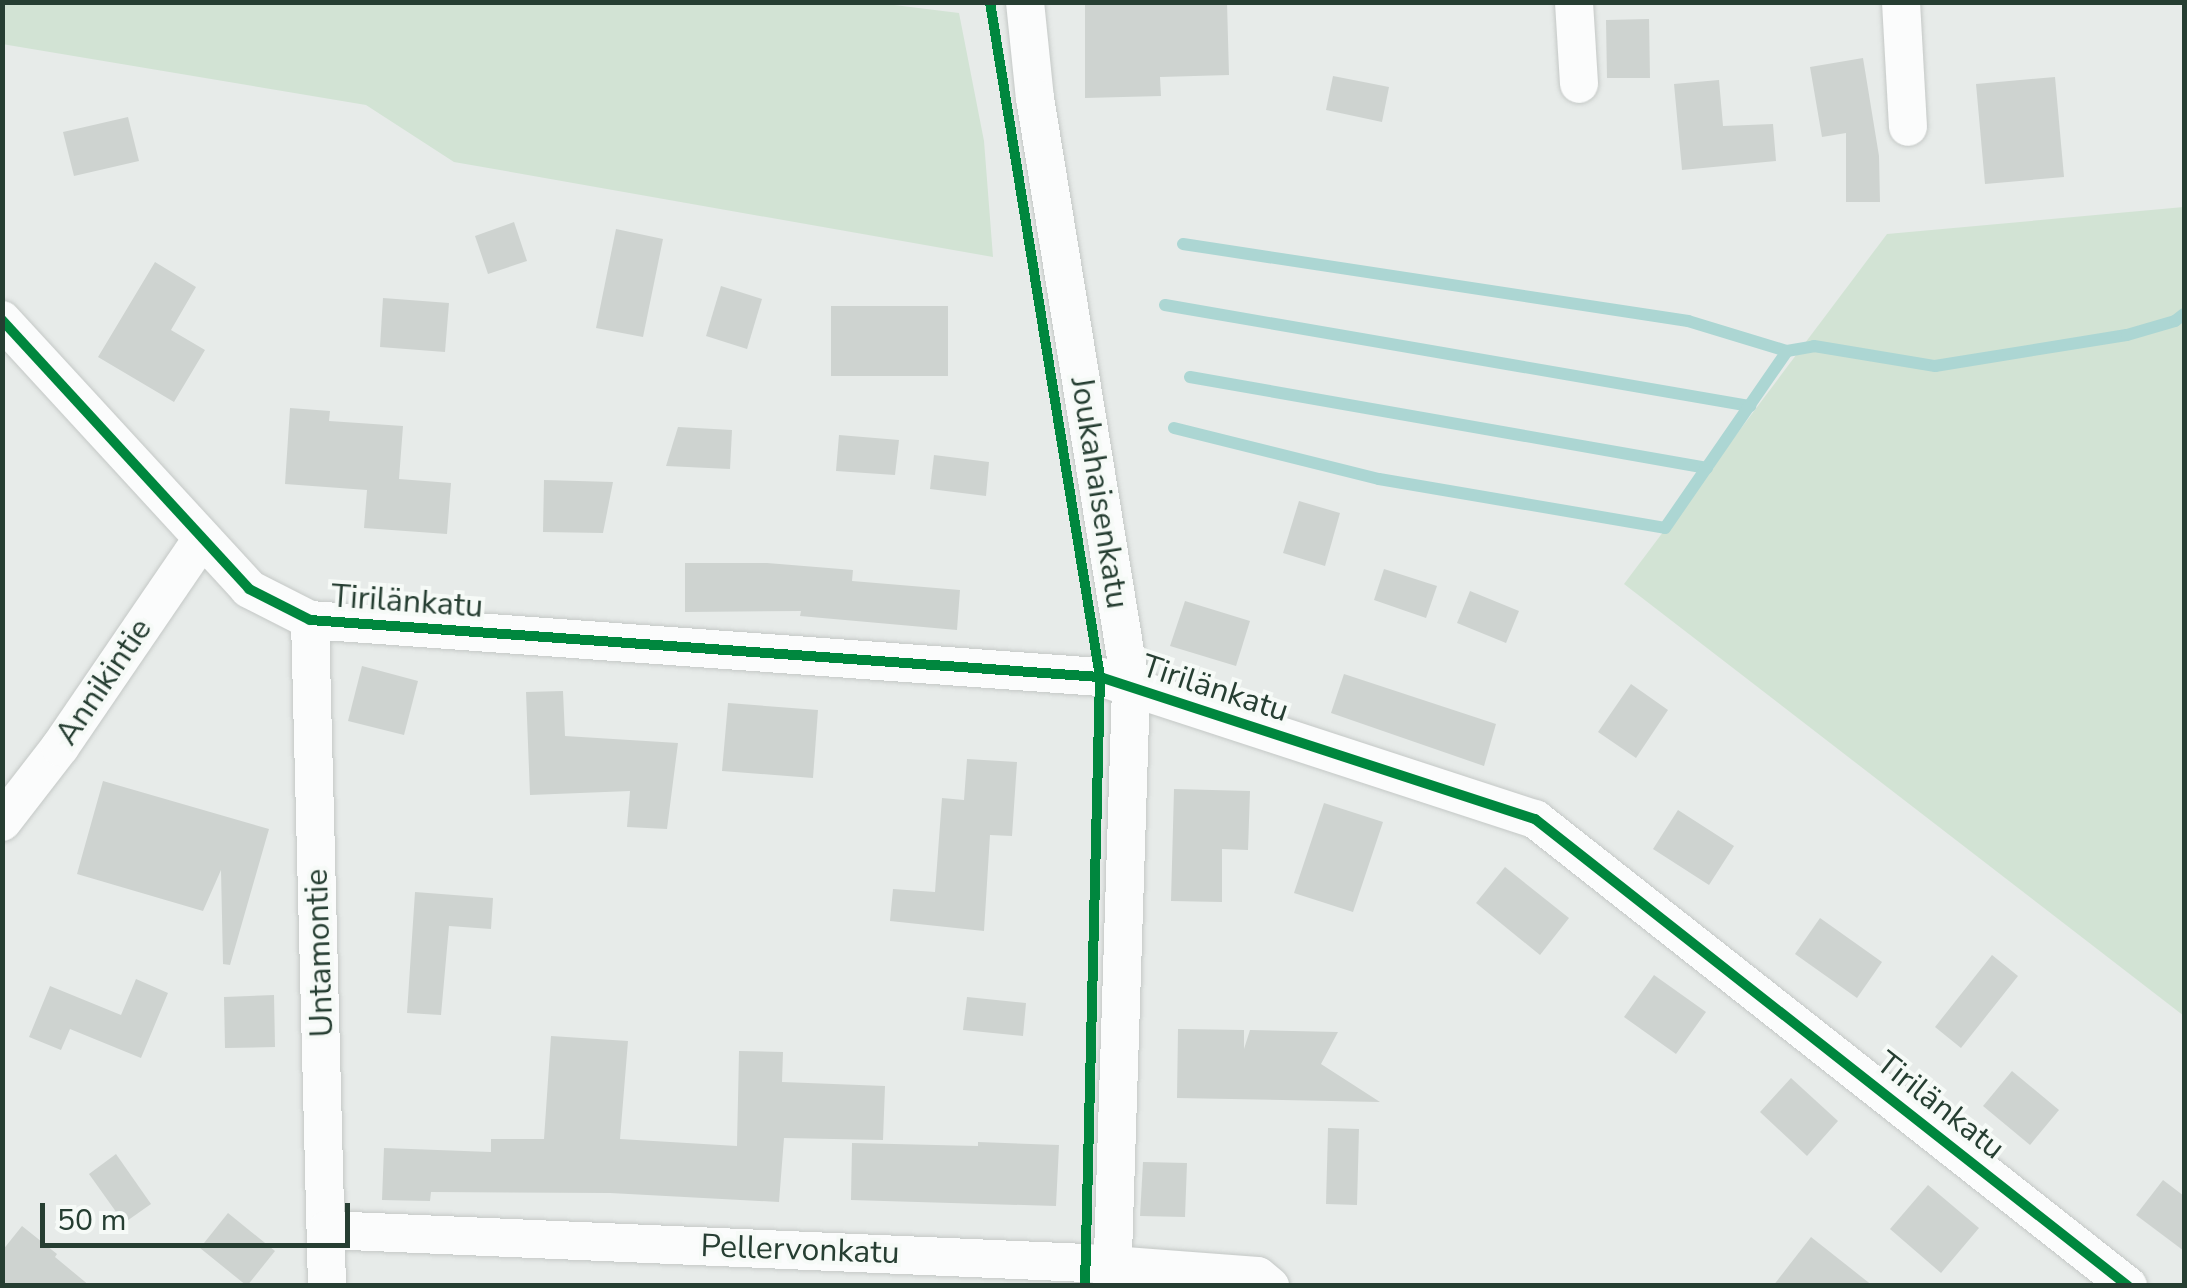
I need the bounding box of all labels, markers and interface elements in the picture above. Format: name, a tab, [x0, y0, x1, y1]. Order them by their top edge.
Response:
street label: Joukahaisenkatu	[1062, 374, 1136, 612]
street label: Tirilänkatu	[330, 578, 484, 626]
street label: Annikintie	[48, 611, 160, 753]
street label: Tirilänkatu	[1137, 647, 1293, 731]
street label: Untamontie	[298, 868, 342, 1038]
street label: Tirilänkatu	[1868, 1044, 2012, 1168]
scale bar	[45, 1183, 355, 1245]
text: 50 m	[57, 1200, 126, 1241]
street label: Pellervonkatu	[700, 1227, 900, 1273]

